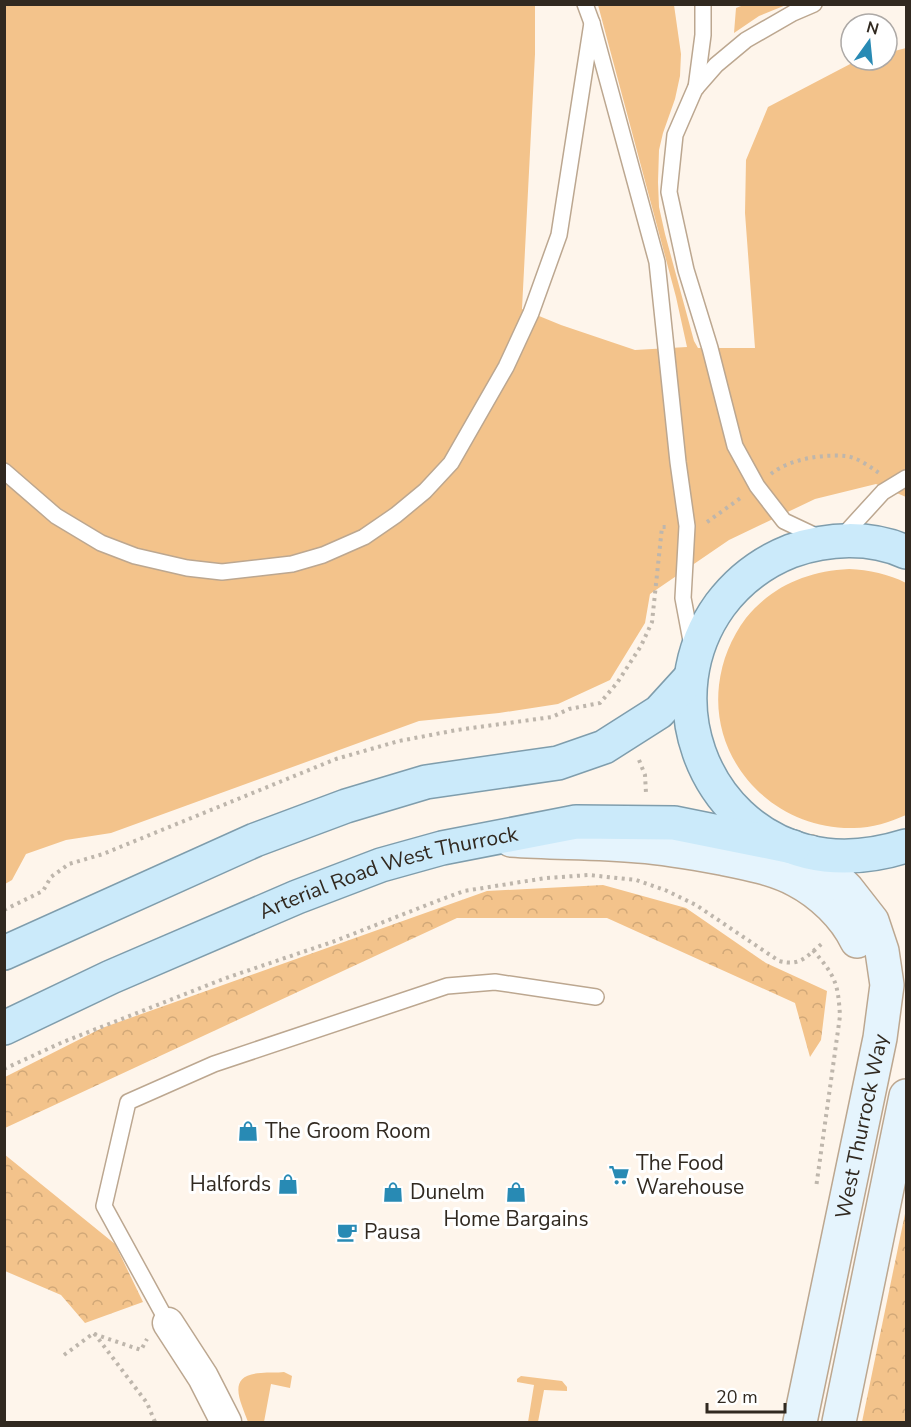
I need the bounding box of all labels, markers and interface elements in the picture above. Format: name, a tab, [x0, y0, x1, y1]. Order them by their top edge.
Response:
north arrow	[839, 12, 899, 72]
text: N	[864, 16, 881, 41]
street label: Arterial Road West Thurrock	[255, 820, 521, 926]
street label: West Thurrock Way	[829, 1031, 895, 1221]
place label: The Groom Room	[265, 1117, 431, 1145]
shop icon: The Groom Room	[236, 1119, 260, 1143]
place label: The Food Warehouse	[636, 1149, 744, 1201]
supermarket icon: The Food Warehouse	[607, 1163, 631, 1187]
place label: Halfords	[190, 1170, 271, 1198]
shop icon: Halfords	[276, 1172, 300, 1196]
place label: Dunelm	[410, 1178, 485, 1206]
shop icon: Dunelm	[381, 1180, 405, 1204]
shop icon: Home Bargains	[504, 1180, 528, 1204]
place label: Home Bargains	[443, 1205, 589, 1233]
place label: Pausa	[364, 1218, 421, 1246]
cafe icon: Pausa	[335, 1220, 359, 1244]
scale bar	[707, 1376, 785, 1414]
text: 20 m	[716, 1385, 758, 1409]

